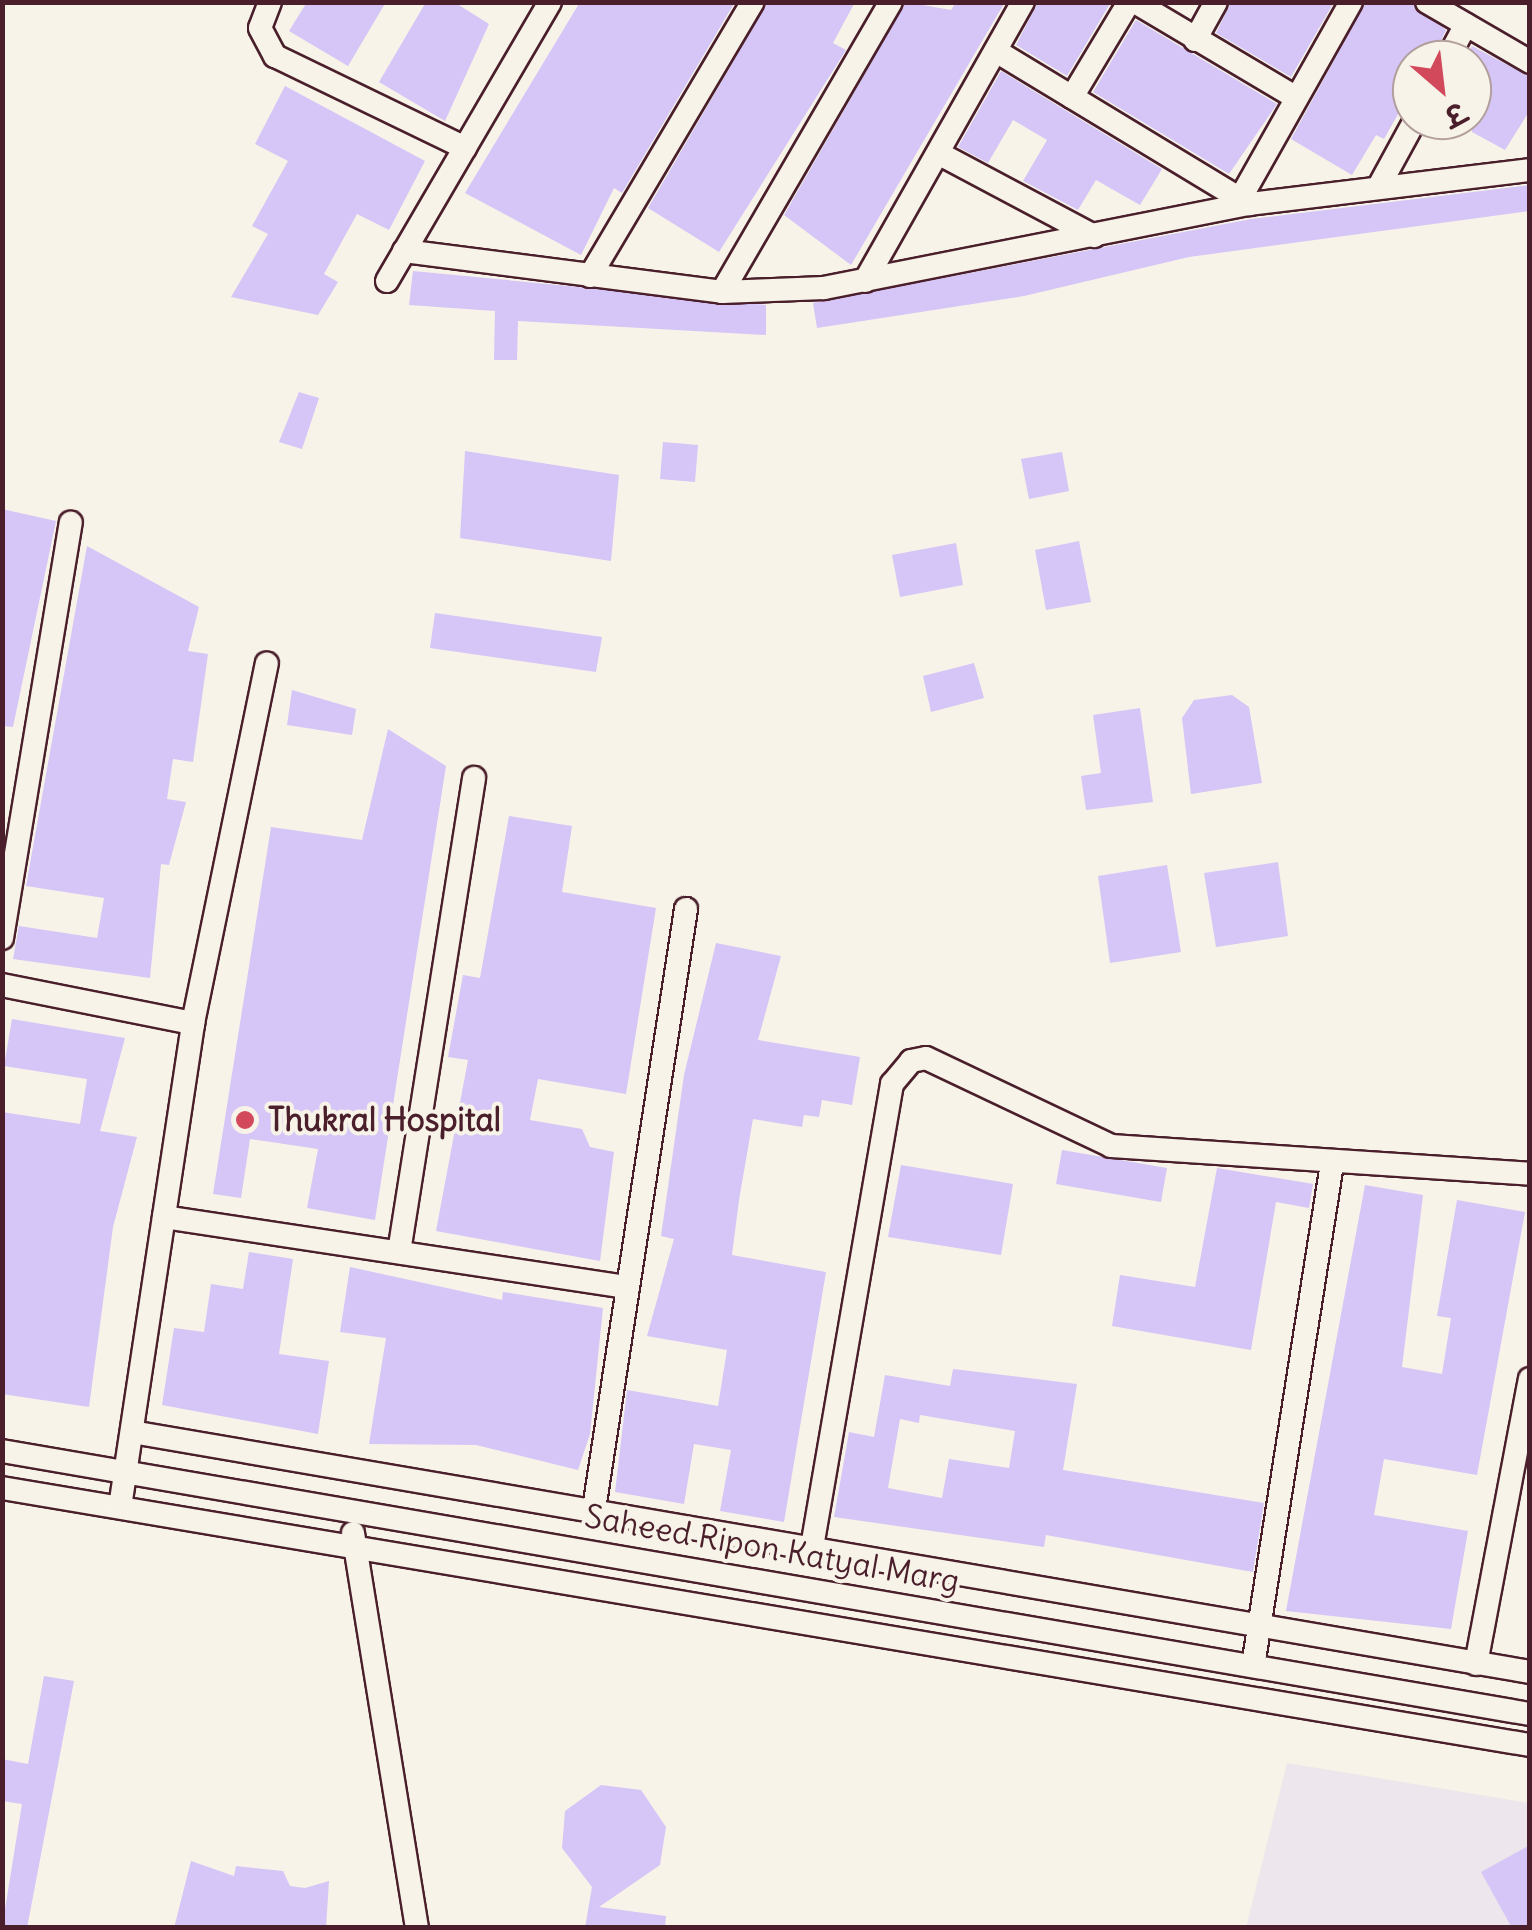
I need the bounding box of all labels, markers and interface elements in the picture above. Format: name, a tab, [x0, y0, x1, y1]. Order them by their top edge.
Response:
north arrow	[1392, 40, 1492, 140]
text: उ	[1438, 94, 1472, 135]
place label: Thukral Hospital	[268, 1101, 501, 1139]
marker: Thukral Hospital	[232, 1107, 258, 1133]
street label: Saheed Ripon Katyal Marg	[582, 1497, 962, 1601]

